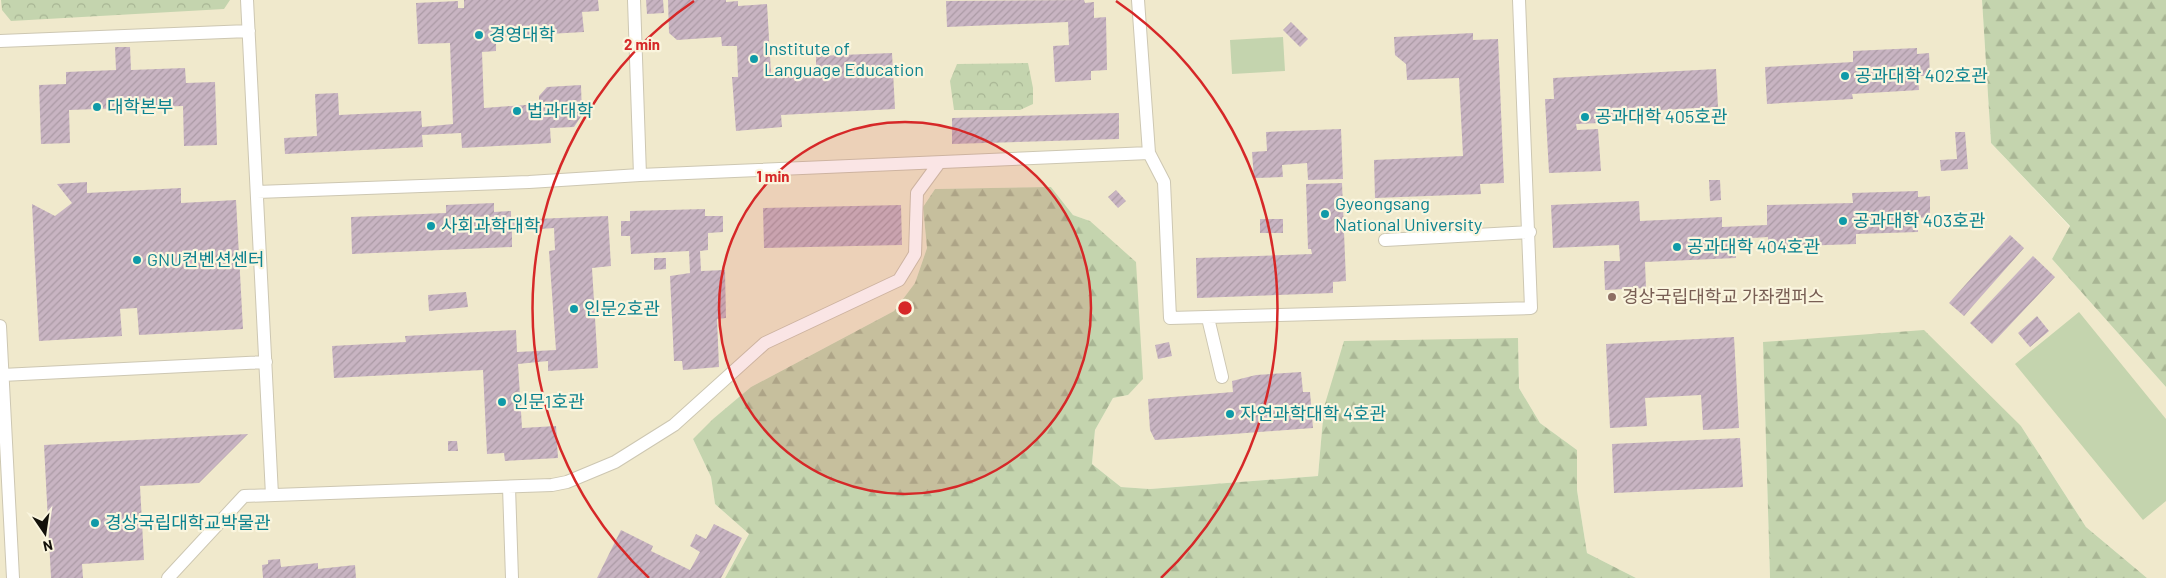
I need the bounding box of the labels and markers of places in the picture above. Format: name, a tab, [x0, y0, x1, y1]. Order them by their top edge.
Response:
place label: 경영대학	[489, 23, 555, 45]
marker: 경영대학	[473, 29, 485, 41]
place label: Institute of Language Education	[764, 37, 924, 80]
marker: Institute of Language Education	[748, 53, 760, 65]
place label: 공과대학 402호관	[1855, 64, 1988, 86]
marker: 공과대학 402호관	[1839, 70, 1851, 82]
place label: 대학본부	[107, 95, 173, 117]
place label: 법과대학	[527, 99, 593, 121]
marker: 대학본부	[91, 101, 103, 113]
marker: 법과대학	[511, 105, 523, 117]
place label: 공과대학 405호관	[1595, 105, 1728, 127]
marker: 공과대학 405호관	[1579, 111, 1591, 123]
place label: Gyeongsang National University	[1335, 192, 1482, 235]
marker: Gyeongsang National University	[1319, 208, 1331, 220]
place label: 공과대학 403호관	[1853, 209, 1986, 231]
place label: 사회과학대학	[441, 214, 540, 236]
marker: 공과대학 403호관	[1837, 215, 1849, 227]
marker: 사회과학대학	[425, 220, 437, 232]
place label: 공과대학 404호관	[1687, 235, 1820, 257]
marker: 공과대학 404호관	[1671, 241, 1683, 253]
place label: GNU컨벤션센터	[147, 248, 265, 270]
marker: GNU컨벤션센터	[131, 254, 143, 266]
place label: 경상국립대학교 가좌캠퍼스	[1622, 285, 1824, 307]
marker: 경상국립대학교 가좌캠퍼스	[1606, 291, 1618, 303]
place label: 인문2호관	[584, 297, 660, 319]
centre of rings	[896, 299, 914, 317]
marker: 인문2호관	[568, 303, 580, 315]
place label: 인문1호관	[512, 390, 585, 412]
marker: 인문1호관	[496, 396, 508, 408]
place label: 자연과학대학 4호관	[1240, 402, 1386, 424]
marker: 자연과학대학 4호관	[1224, 408, 1236, 420]
place label: 경상국립대학교박물관	[105, 511, 271, 533]
marker: 경상국립대학교박물관	[89, 517, 101, 529]

